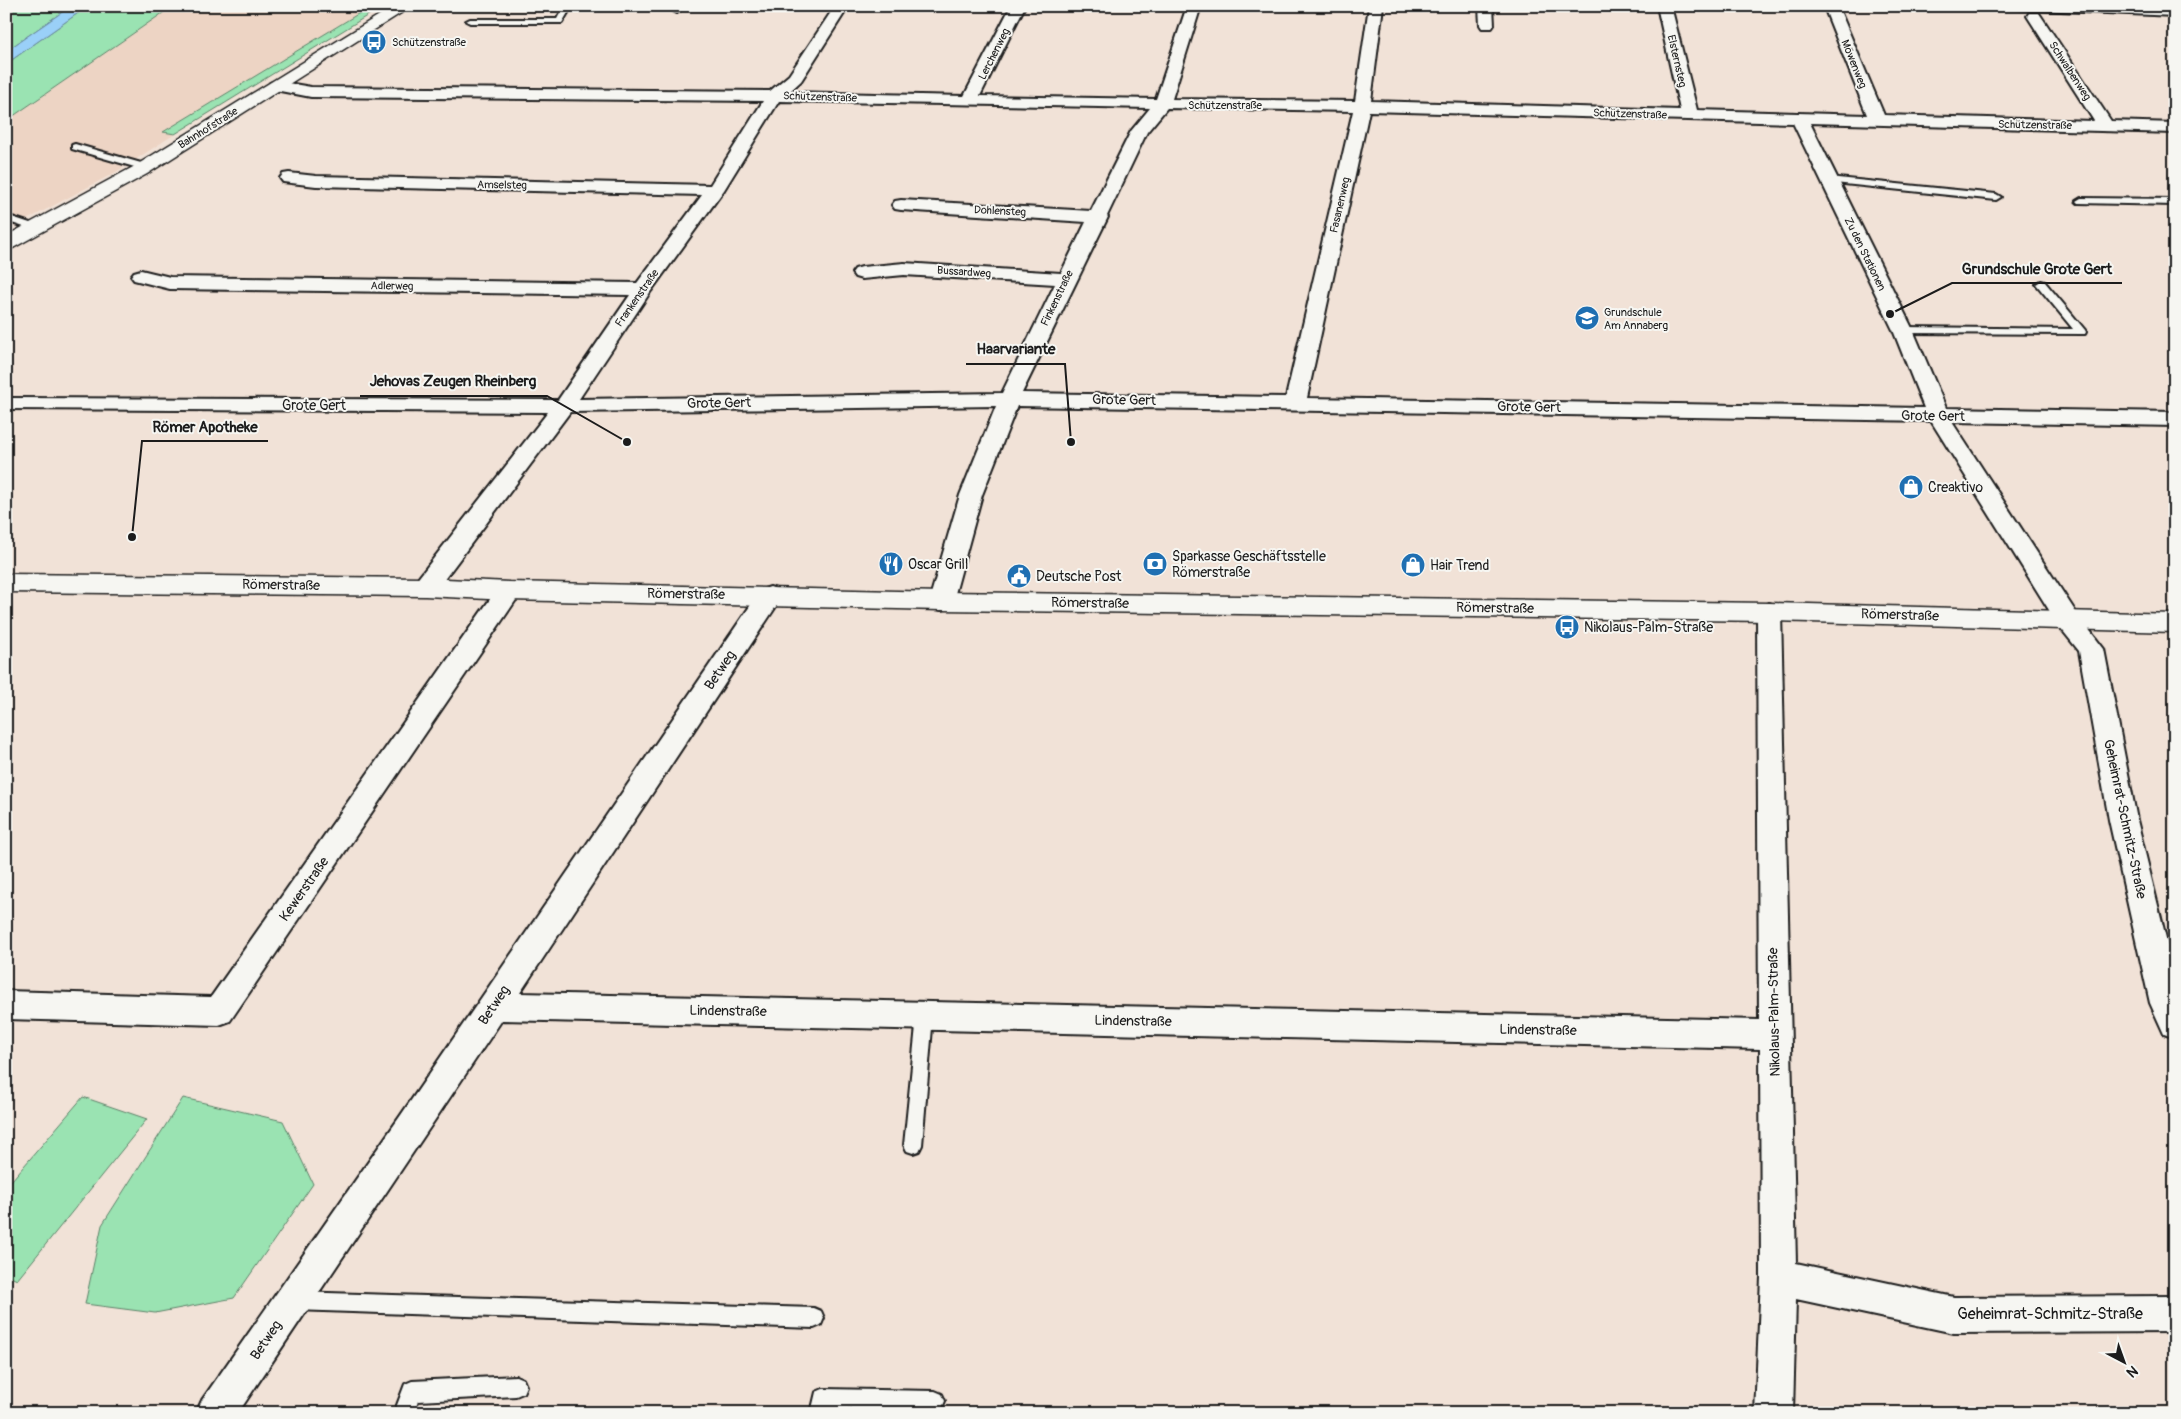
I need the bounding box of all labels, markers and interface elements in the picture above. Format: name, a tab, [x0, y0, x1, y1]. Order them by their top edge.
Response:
street label: Lerchenweg	[975, 26, 1013, 82]
bus stop icon: Schützenstraße	[361, 29, 387, 55]
street label: Elsternsteg	[1665, 34, 1689, 89]
place label: Schützenstraße	[392, 36, 467, 49]
street label: Möwenweg	[1838, 38, 1870, 91]
street label: Schwalbenweg	[2046, 39, 2094, 103]
street label: Schützenstraße	[783, 89, 858, 105]
street label: Schützenstraße	[1188, 99, 1263, 112]
street label: Bahnhofstraße	[176, 104, 241, 152]
street label: Schützenstraße	[1593, 106, 1668, 122]
street label: Schützenstraße	[1998, 118, 2073, 132]
street label: Fasanenweg	[1327, 175, 1353, 234]
street label: Amselsteg	[477, 178, 527, 192]
street label: Dohlensteg	[974, 203, 1027, 219]
street label: Zu den Stationen	[1842, 215, 1888, 293]
callout: Grundschule Grote Gert	[1952, 253, 2122, 283]
text: Grundschule Grote Gert	[1962, 260, 2113, 279]
street label: Bussardweg	[937, 264, 992, 280]
street label: Frankenstraße	[612, 266, 662, 329]
street label: Finkenstraße	[1038, 268, 1076, 328]
street label: Adlerweg	[370, 279, 414, 293]
school or university icon: Grundschule Am Annaberg	[1574, 305, 1600, 331]
place label: Grundschule Am Annaberg	[1604, 306, 1669, 332]
callout: Haarvariante	[966, 334, 1065, 364]
text: Haarvariante	[977, 340, 1056, 359]
callout: Jehovas Zeugen Rheinberg	[360, 366, 547, 396]
text: Jehovas Zeugen Rheinberg	[370, 372, 537, 391]
street label: Grote Gert	[1092, 391, 1156, 409]
street label: Grote Gert	[687, 394, 751, 412]
street label: Grote Gert	[282, 397, 346, 414]
street label: Grote Gert	[1497, 398, 1561, 416]
street label: Grote Gert	[1901, 407, 1965, 425]
callout: Römer Apotheke	[142, 411, 268, 441]
text: Römer Apotheke	[152, 418, 258, 437]
shop icon: Creaktivo	[1898, 474, 1924, 500]
place label: Creaktivo	[1928, 479, 1983, 496]
place label: Sparkasse Geschäftsstelle Römerstraße	[1172, 548, 1326, 581]
restaurant icon: Oscar Grill	[878, 551, 904, 577]
bank icon: Sparkasse Geschäftsstelle Römerstraße	[1142, 551, 1168, 577]
shop icon: Hair Trend	[1400, 552, 1426, 578]
place label: Oscar Grill	[908, 556, 968, 573]
place label: Hair Trend	[1430, 557, 1490, 574]
public building icon: Deutsche Post	[1006, 563, 1032, 589]
place label: Deutsche Post	[1036, 568, 1122, 585]
street label: Römerstraße	[242, 576, 320, 594]
street label: Römerstraße	[647, 585, 725, 603]
street label: Römerstraße	[1051, 594, 1129, 612]
street label: Römerstraße	[1456, 599, 1534, 617]
street label: Römerstraße	[1861, 605, 1939, 625]
bus stop icon: Nikolaus-Palm-Straße	[1554, 614, 1580, 640]
place label: Nikolaus-Palm-Straße	[1584, 619, 1713, 636]
street label: Betweg	[701, 647, 739, 693]
street label: Geheimrat-Schmitz-Straße	[2100, 738, 2150, 900]
street label: Kewerstraße	[276, 853, 332, 924]
street label: Nikolaus-Palm-Straße	[1764, 947, 1784, 1077]
street label: Betweg	[475, 982, 513, 1028]
street label: Lindenstraße	[689, 1002, 767, 1020]
street label: Lindenstraße	[1094, 1012, 1172, 1030]
street label: Lindenstraße	[1499, 1021, 1577, 1039]
street label: Geheimrat-Schmitz-Straße	[1957, 1304, 2143, 1324]
street label: Betweg	[247, 1317, 285, 1363]
north arrow	[2098, 1336, 2148, 1386]
text: N	[2123, 1362, 2141, 1381]

